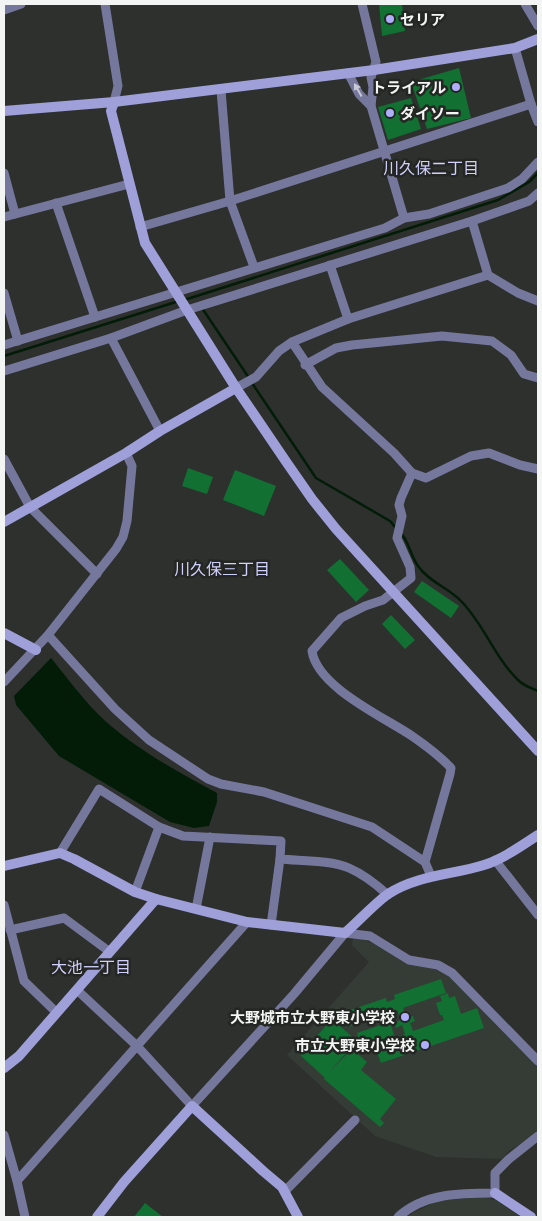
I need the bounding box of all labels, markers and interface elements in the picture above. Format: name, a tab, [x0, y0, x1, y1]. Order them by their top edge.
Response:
place label: セリア	[400, 9, 445, 30]
marker: セリア	[384, 13, 396, 25]
place label: トライアル	[371, 77, 446, 98]
marker: トライアル	[450, 81, 462, 93]
one-way arrow	[354, 84, 363, 97]
place label: ダイソー	[400, 103, 460, 124]
marker: ダイソー	[384, 107, 396, 119]
district label: 川久保二丁目	[383, 157, 479, 180]
district label: 川久保三丁目	[174, 558, 270, 581]
district label: 大池一丁目	[51, 956, 131, 979]
place label: 大野城市立大野東小学校	[230, 1007, 395, 1028]
marker: 大野城市立大野東小学校	[399, 1011, 411, 1023]
place label: 市立大野東小学校	[295, 1035, 415, 1056]
marker: 市立大野東小学校	[419, 1039, 431, 1051]

